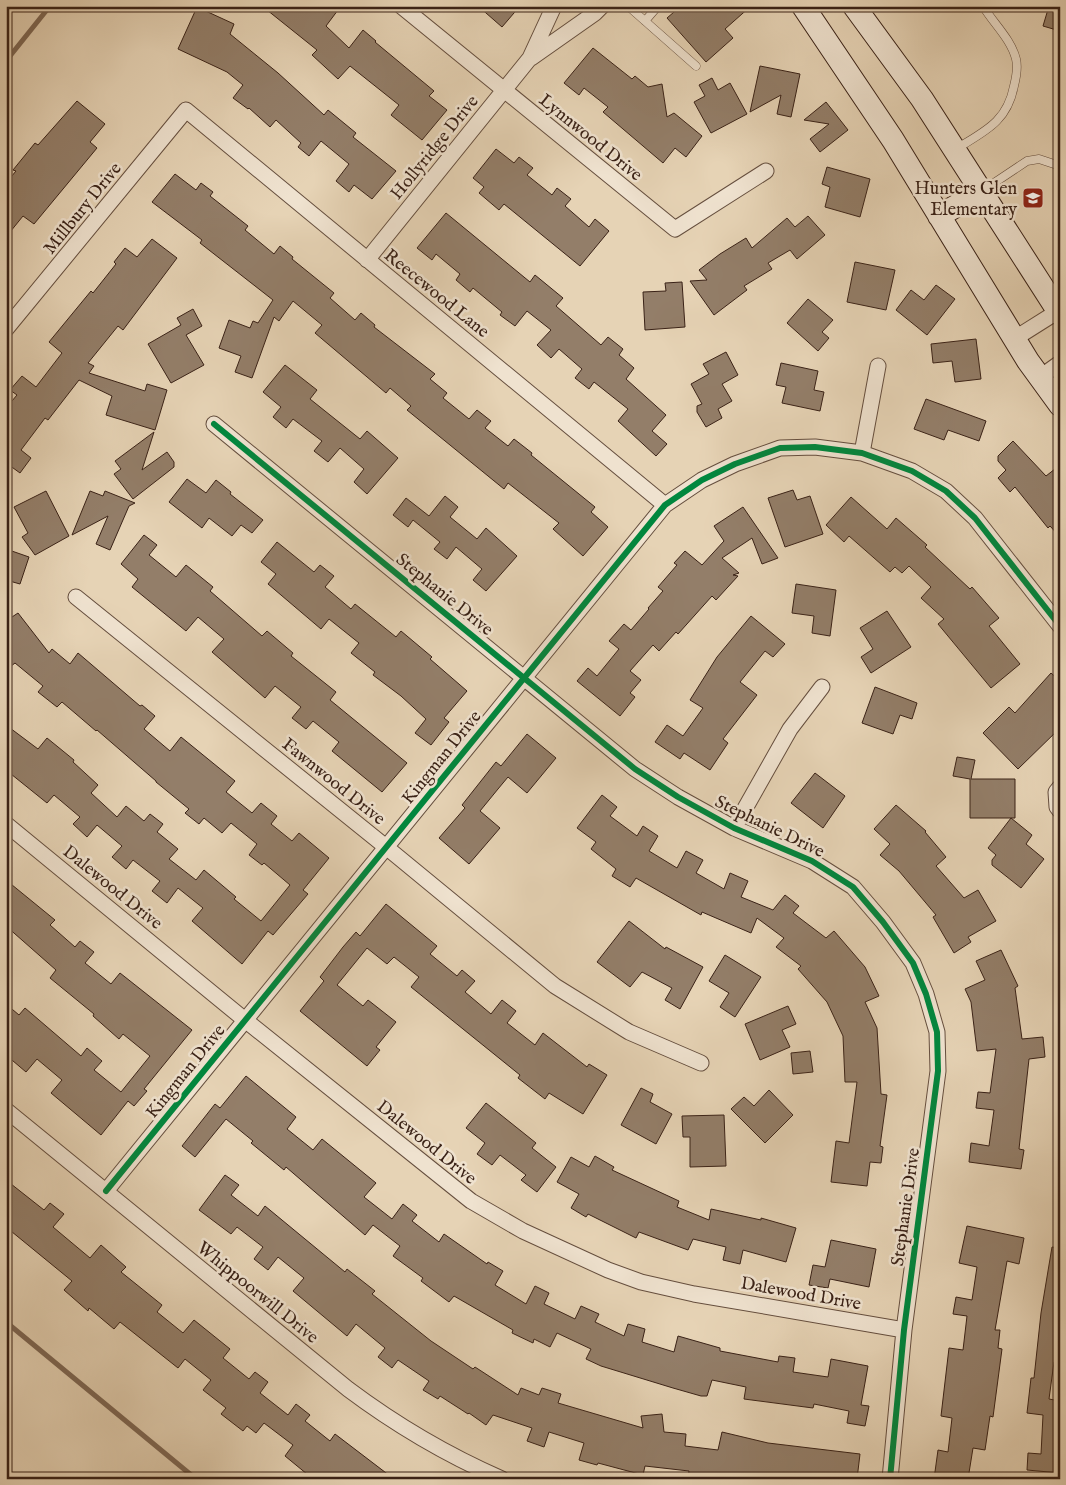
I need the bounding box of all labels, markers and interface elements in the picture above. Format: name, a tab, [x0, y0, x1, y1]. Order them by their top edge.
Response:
street label: Lynnwood Drive	[534, 89, 647, 187]
street label: Hollyridge Drive	[386, 91, 484, 205]
street label: Millbury Drive	[39, 158, 127, 260]
place label: Hunters Glen Elementary	[915, 178, 1017, 222]
school or university icon: Hunters Glen Elementary	[1021, 186, 1045, 210]
street label: Reecewood Lane	[379, 245, 493, 344]
street label: Stephanie Drive	[391, 549, 498, 642]
street label: Kingman Drive	[397, 706, 487, 810]
street label: Fawnwood Drive	[277, 733, 389, 831]
street label: Stephanie Drive	[711, 791, 828, 864]
street label: Dalewood Drive	[57, 841, 167, 935]
street label: Kingman Drive	[141, 1020, 231, 1124]
street label: Dalewood Drive	[371, 1096, 481, 1190]
street label: Stephanie Drive	[887, 1147, 926, 1268]
street label: Whippoorwill Drive	[191, 1237, 323, 1349]
street label: Dalewood Drive	[739, 1273, 863, 1316]

